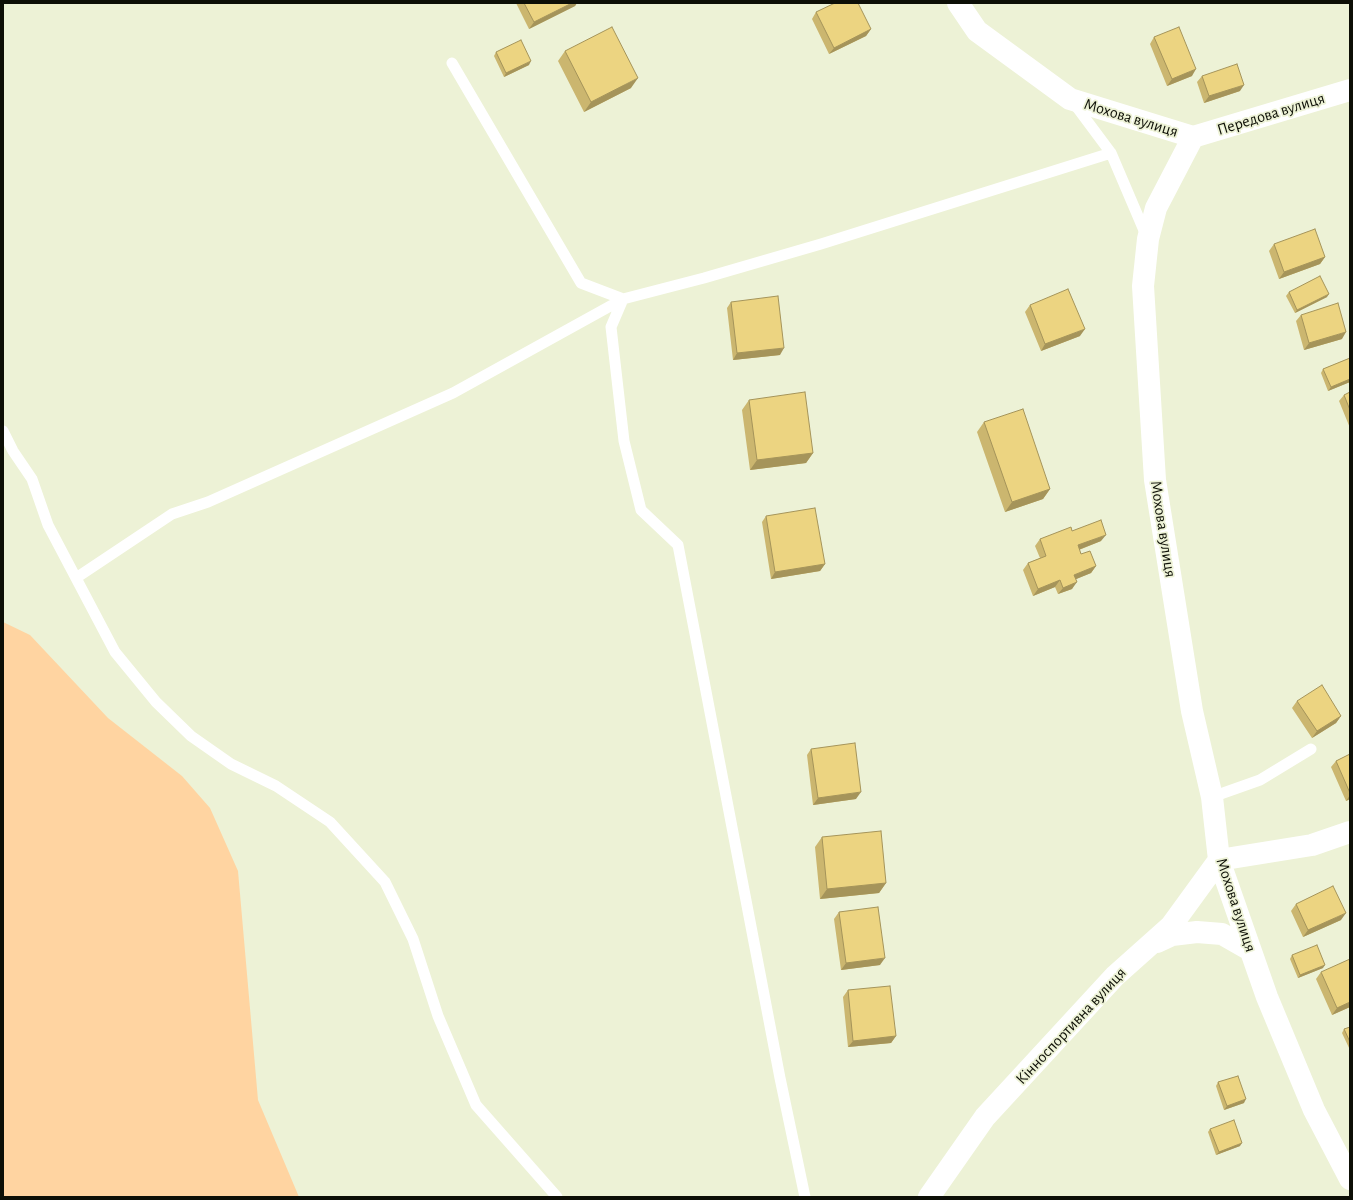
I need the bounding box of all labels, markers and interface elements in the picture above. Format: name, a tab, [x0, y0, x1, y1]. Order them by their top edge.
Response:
street label: Передова вулиця	[1215, 89, 1327, 139]
street label: Мохова вулиця	[1082, 95, 1180, 141]
street label: Мохова вулиця	[1146, 479, 1180, 579]
street label: Мохова вулиця	[1212, 856, 1260, 954]
street label: Кінноспортивна вулиця	[1012, 963, 1130, 1089]

